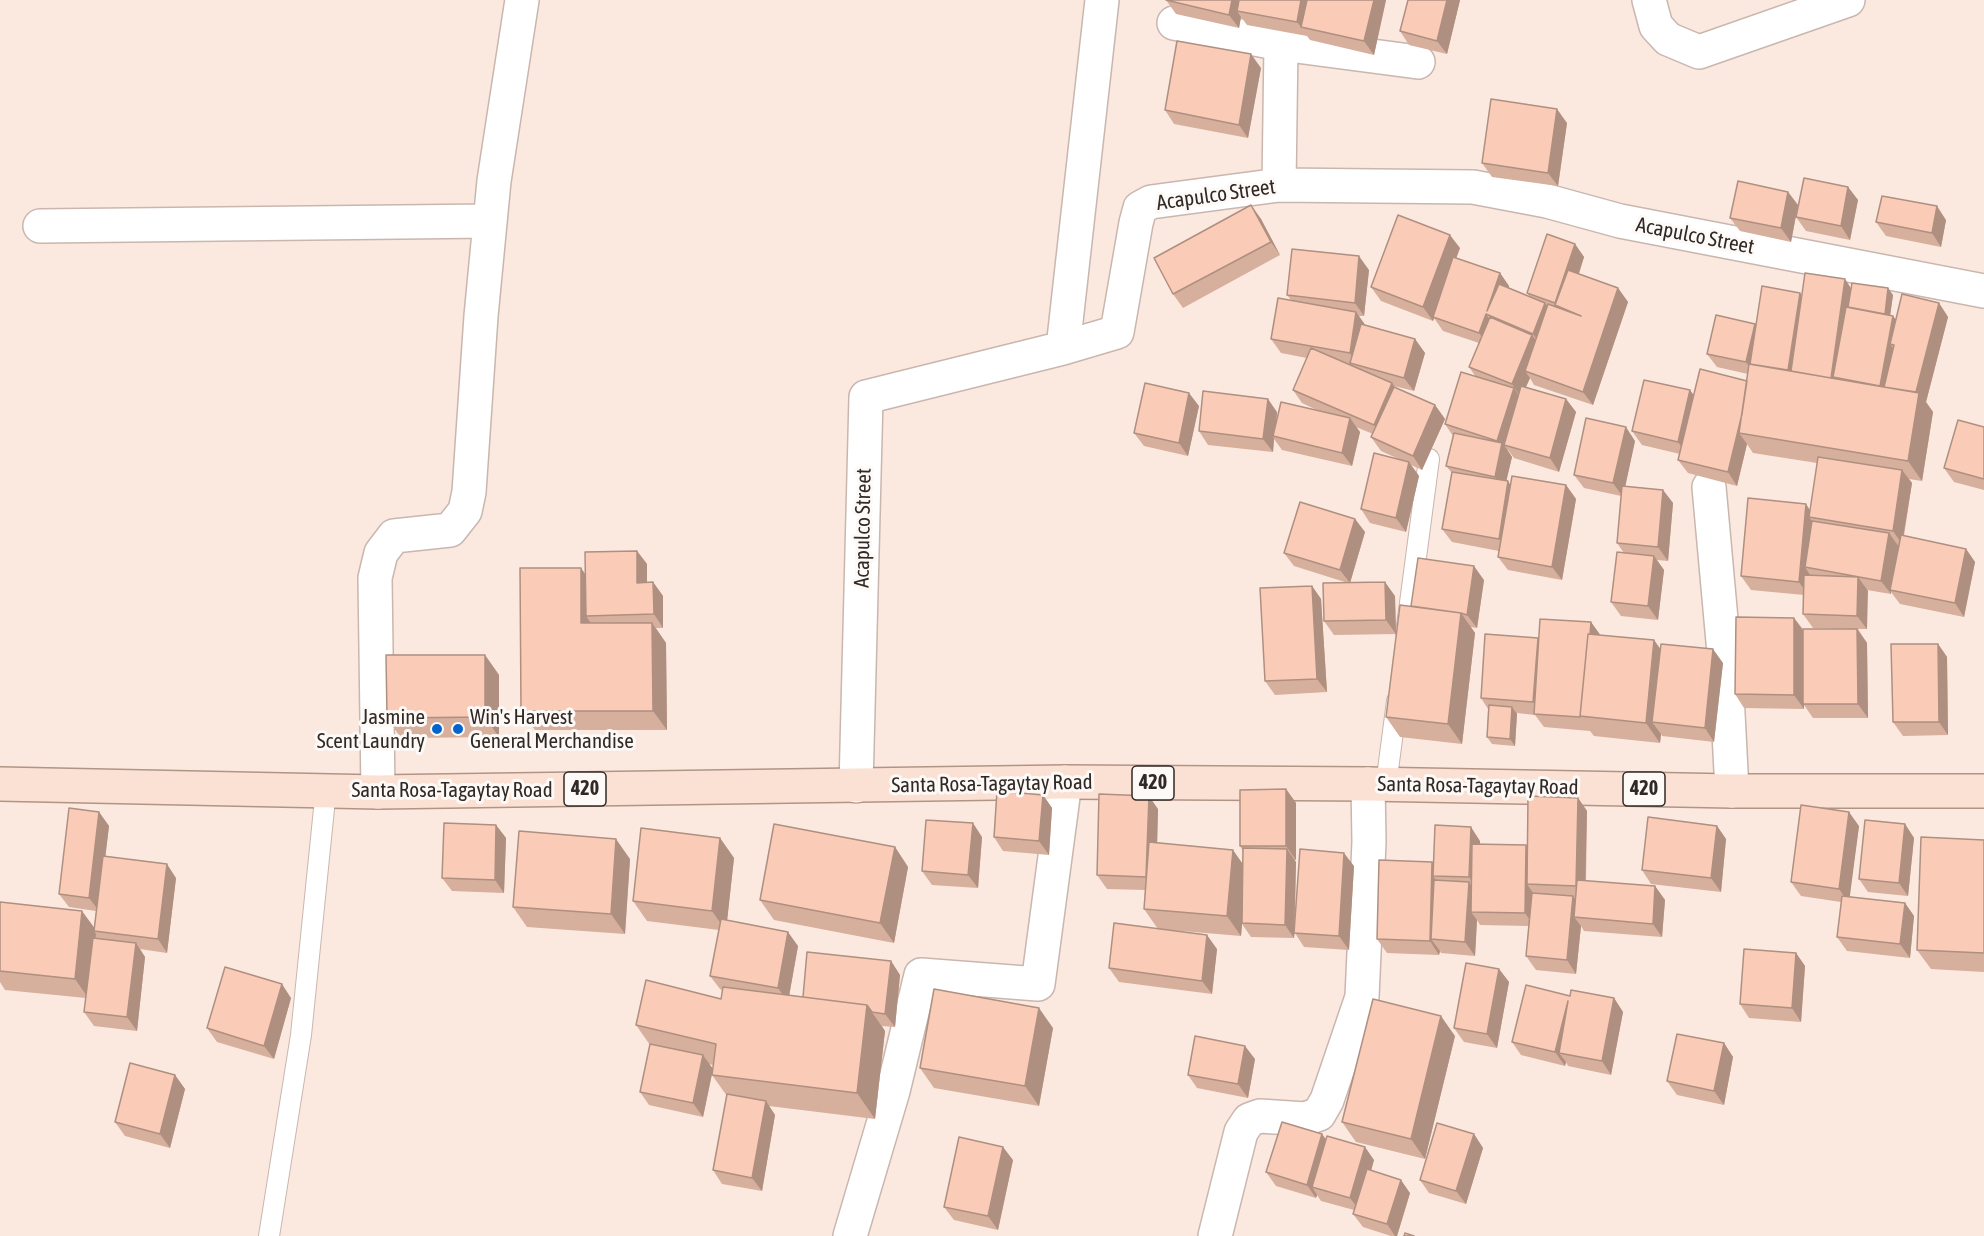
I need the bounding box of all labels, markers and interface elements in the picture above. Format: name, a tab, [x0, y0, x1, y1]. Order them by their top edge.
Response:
street label: Acapulco Street	[1155, 174, 1277, 216]
street label: Acapulco Street	[1634, 212, 1756, 260]
street label: Acapulco Street	[849, 468, 877, 588]
place label: Jasmine Scent Laundry	[317, 704, 425, 754]
place label: Win's Harvest General Merchandise	[470, 704, 634, 754]
marker: Jasmine Scent Laundry	[430, 722, 444, 736]
marker: Win's Harvest General Merchandise	[451, 722, 465, 736]
road number: 420	[1132, 766, 1174, 800]
street label: Santa Rosa-Tagaytay Road	[891, 770, 1093, 798]
road number: 420	[564, 772, 606, 806]
street label: Santa Rosa-Tagaytay Road	[1377, 772, 1579, 800]
road number: 420	[1623, 772, 1665, 806]
street label: Santa Rosa-Tagaytay Road	[351, 777, 553, 803]

